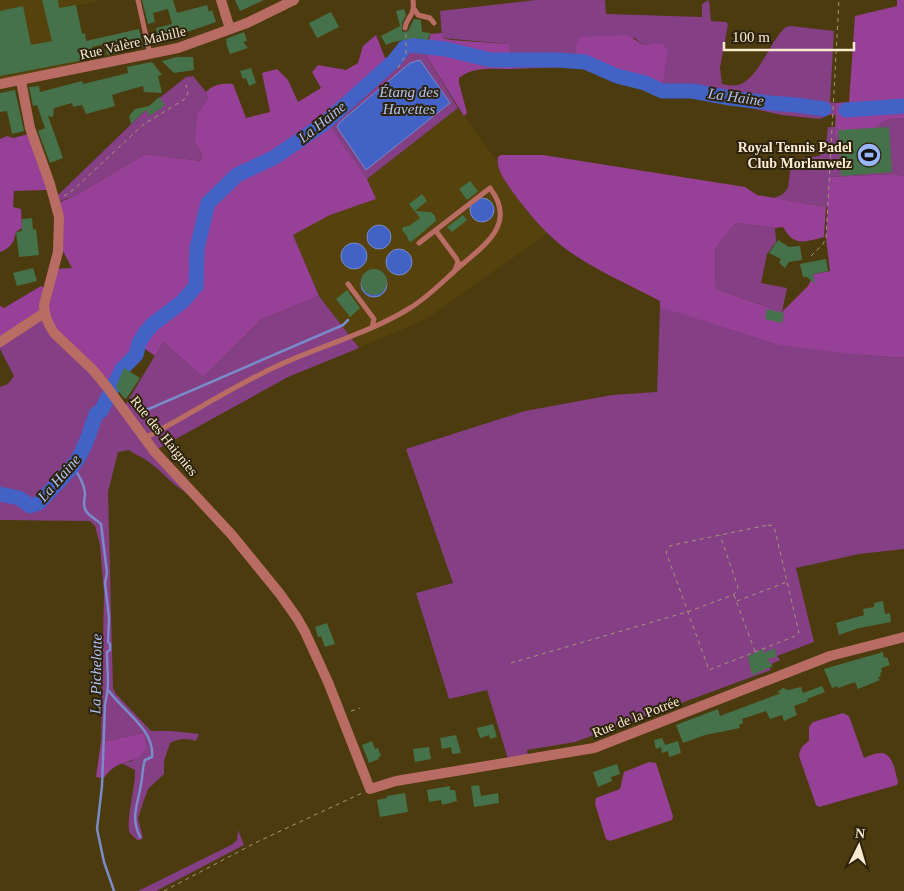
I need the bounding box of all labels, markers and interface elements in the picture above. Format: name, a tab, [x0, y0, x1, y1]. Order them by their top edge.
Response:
scale bar	[724, 20, 854, 52]
street label: Rue Valère Mabille	[78, 23, 188, 63]
text: 100 m	[732, 29, 770, 45]
water label: Étang des Havettes	[378, 84, 439, 117]
water label: La Haine	[706, 85, 765, 109]
water label: La Haine	[294, 98, 349, 147]
place label: Royal Tennis Padel Club Morlanwelz	[738, 140, 852, 171]
sports icon: Royal Tennis Padel Club Morlanwelz	[856, 142, 882, 168]
street label: Rue des Haignies	[127, 393, 201, 479]
water label: La Haine	[34, 451, 84, 505]
water label: La Pichelotte	[87, 633, 105, 715]
street label: Rue de la Potrée	[590, 693, 682, 741]
north arrow	[834, 821, 884, 871]
text: N	[854, 826, 866, 841]

